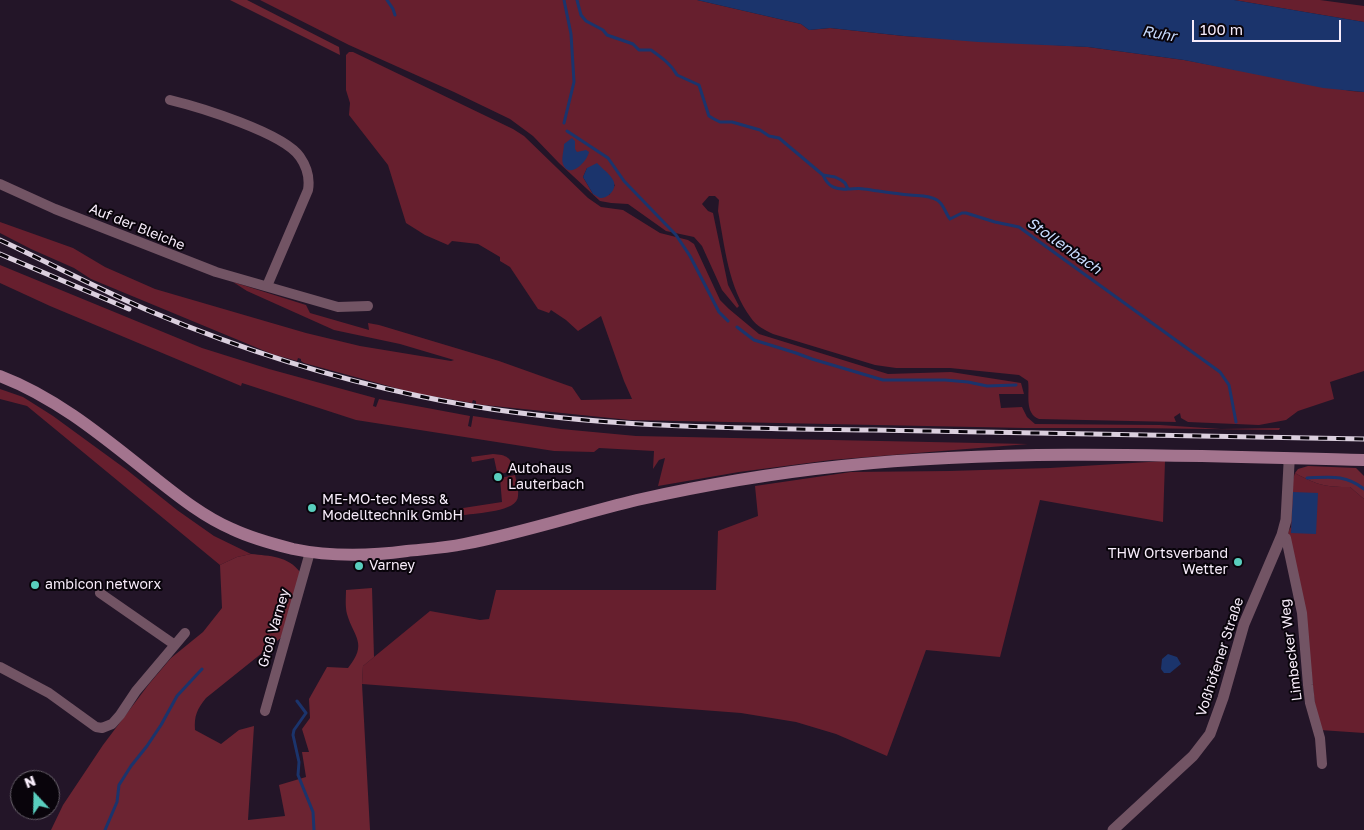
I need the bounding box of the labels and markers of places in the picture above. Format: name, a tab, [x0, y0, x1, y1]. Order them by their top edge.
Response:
place label: Autohaus Lauterbach	[508, 461, 584, 494]
marker: Autohaus Lauterbach	[492, 471, 504, 483]
place label: ME-MO-tec Mess & Modelltechnik GmbH	[322, 492, 463, 524]
marker: ME-MO-tec Mess & Modelltechnik GmbH	[306, 502, 318, 514]
place label: THW Ortsverband Wetter	[1108, 546, 1228, 578]
marker: THW Ortsverband Wetter	[1232, 556, 1244, 568]
place label: Varney	[369, 558, 415, 574]
marker: Varney	[353, 560, 365, 572]
place label: ambicon networx	[45, 577, 161, 593]
marker: ambicon networx	[29, 579, 41, 591]

